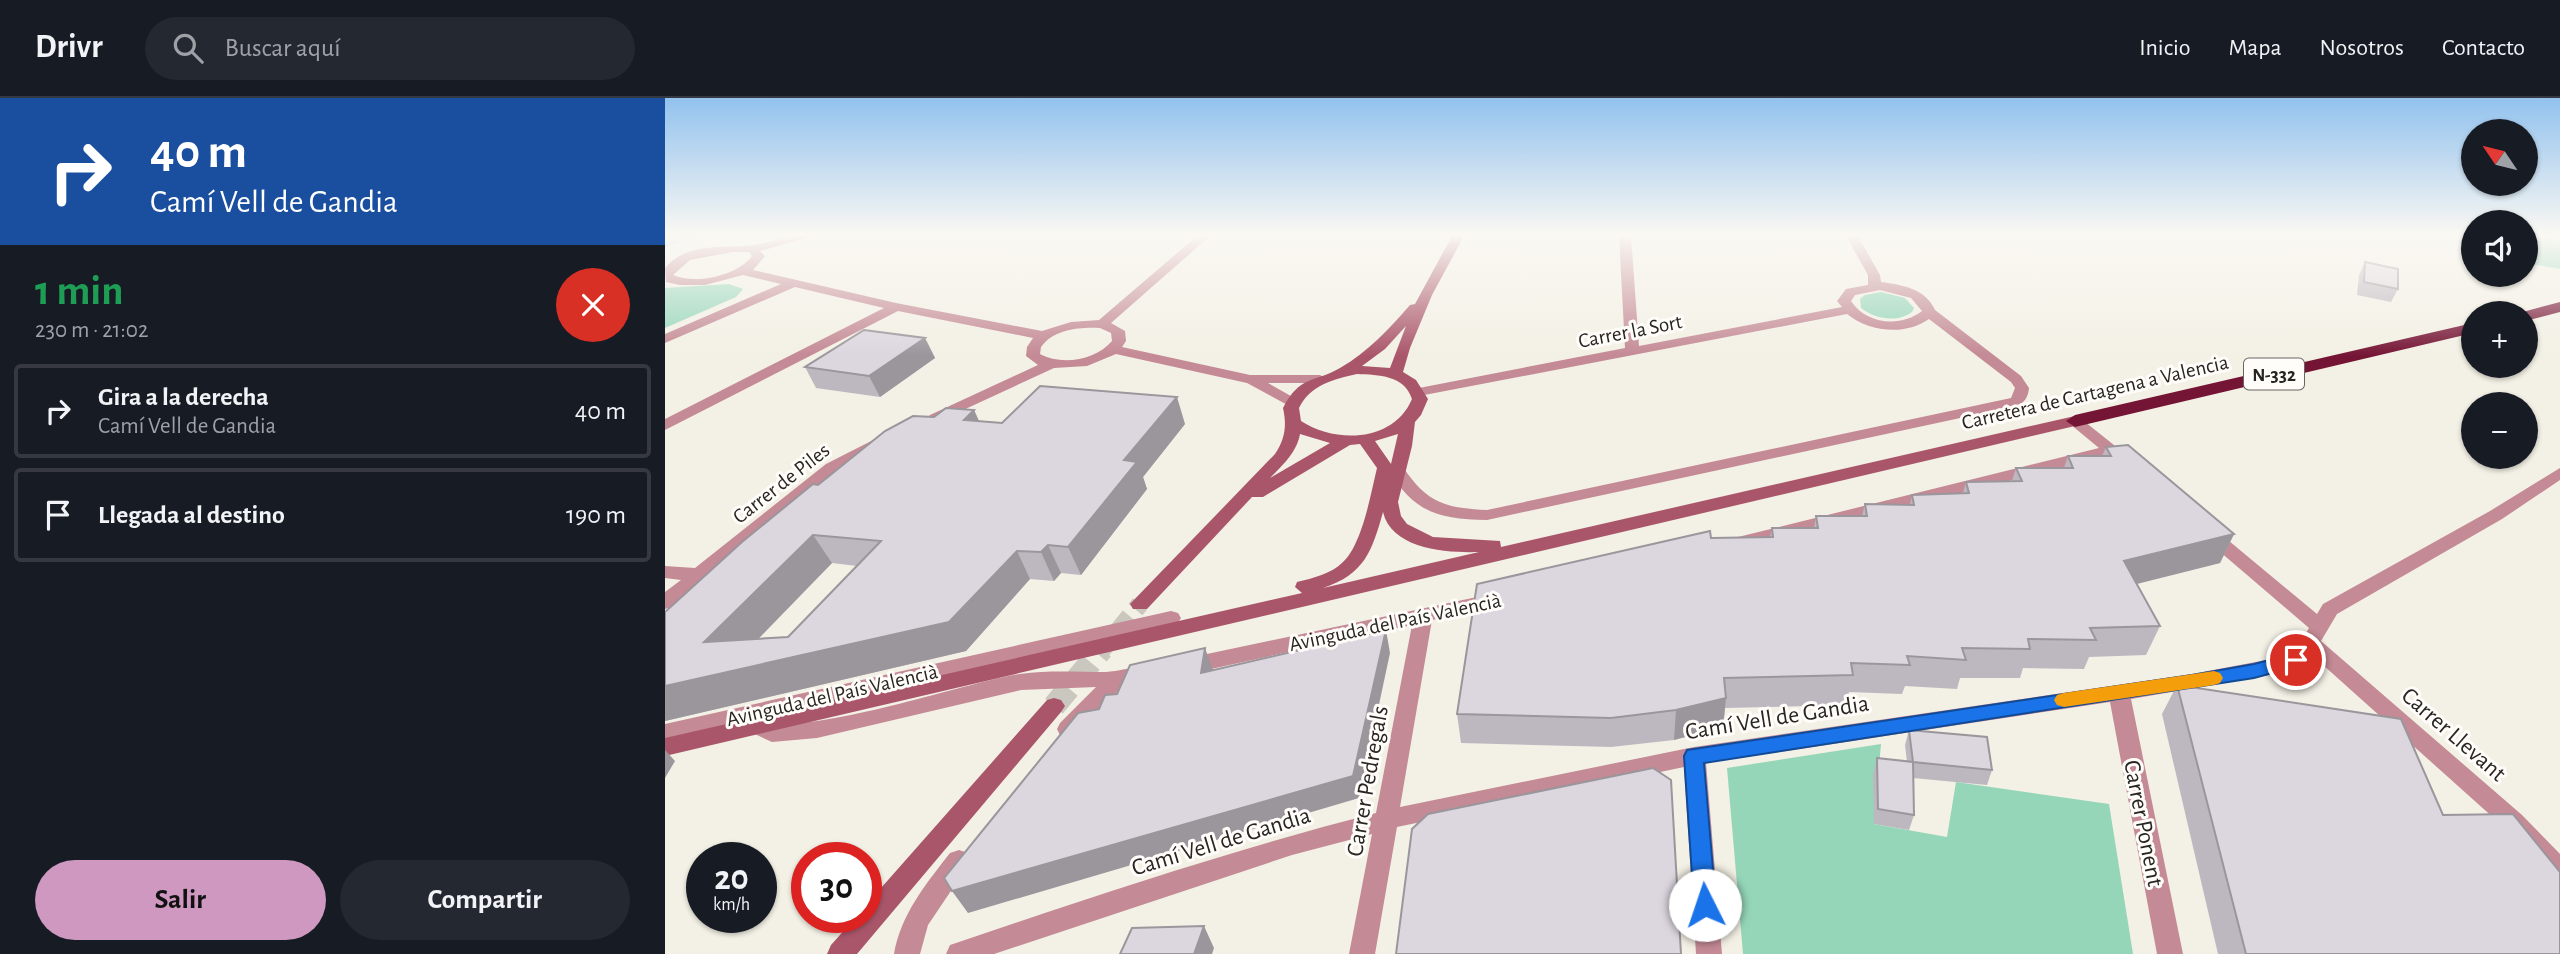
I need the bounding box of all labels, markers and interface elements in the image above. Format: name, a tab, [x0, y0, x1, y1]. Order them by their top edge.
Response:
search box	[145, 17, 635, 80]
icon: search	[169, 29, 207, 67]
text: Drivr	[35, 31, 103, 64]
text: Buscar aquí	[225, 35, 341, 61]
text: Inicio	[2139, 36, 2190, 60]
text: Mapa	[2228, 36, 2282, 60]
text: Nosotros	[2320, 36, 2404, 60]
text: Contacto	[2442, 36, 2525, 60]
north arrow	[2461, 119, 2537, 196]
map controls	[2461, 119, 2538, 469]
icon: right	[35, 126, 126, 217]
text: 40 m	[150, 128, 247, 177]
text: Camí Vell de Gandia	[150, 186, 398, 218]
button: sound	[2461, 210, 2538, 287]
button: close	[556, 268, 630, 342]
text: 1 min	[35, 270, 124, 312]
button: +	[2461, 301, 2538, 378]
street label: Carrer la Sort	[1576, 311, 1684, 352]
text: 230 m · 21:02	[35, 319, 148, 342]
street label: Carretera de Cartagena a Valencia	[1960, 351, 2231, 433]
road number: N-332	[2244, 358, 2304, 390]
text: Gira a la derecha	[98, 384, 269, 410]
icon: right	[39, 392, 77, 430]
button: −	[2461, 392, 2538, 469]
text: 40 m	[575, 398, 626, 424]
text: Camí Vell de Gandia	[98, 415, 276, 438]
street label: Carrer de Piles	[729, 439, 834, 528]
icon: arrive	[39, 496, 77, 534]
text: Llegada al destino	[98, 502, 285, 528]
text: 190 m	[566, 502, 626, 528]
street label: Avinguda del País Valencià	[1287, 590, 1503, 655]
pin	[2266, 630, 2326, 690]
icon: arrive	[2277, 641, 2315, 679]
street label: Avinguda del País Valencià	[724, 661, 940, 730]
street label: Carrer Llevant	[2397, 683, 2510, 786]
street label: Camí Vell de Gandia	[1684, 692, 1871, 744]
street label: Carrer Pedregals	[1343, 704, 1393, 858]
street label: Carrer Ponent	[2119, 758, 2167, 889]
street label: Camí Vell de Gandia	[1129, 803, 1314, 881]
speed limit sign: 30	[791, 842, 882, 933]
button: Salir	[35, 860, 326, 940]
button: Compartir	[340, 860, 630, 940]
text: 20	[714, 861, 749, 896]
position arrow	[1668, 868, 1742, 942]
text: km/h	[713, 896, 750, 914]

